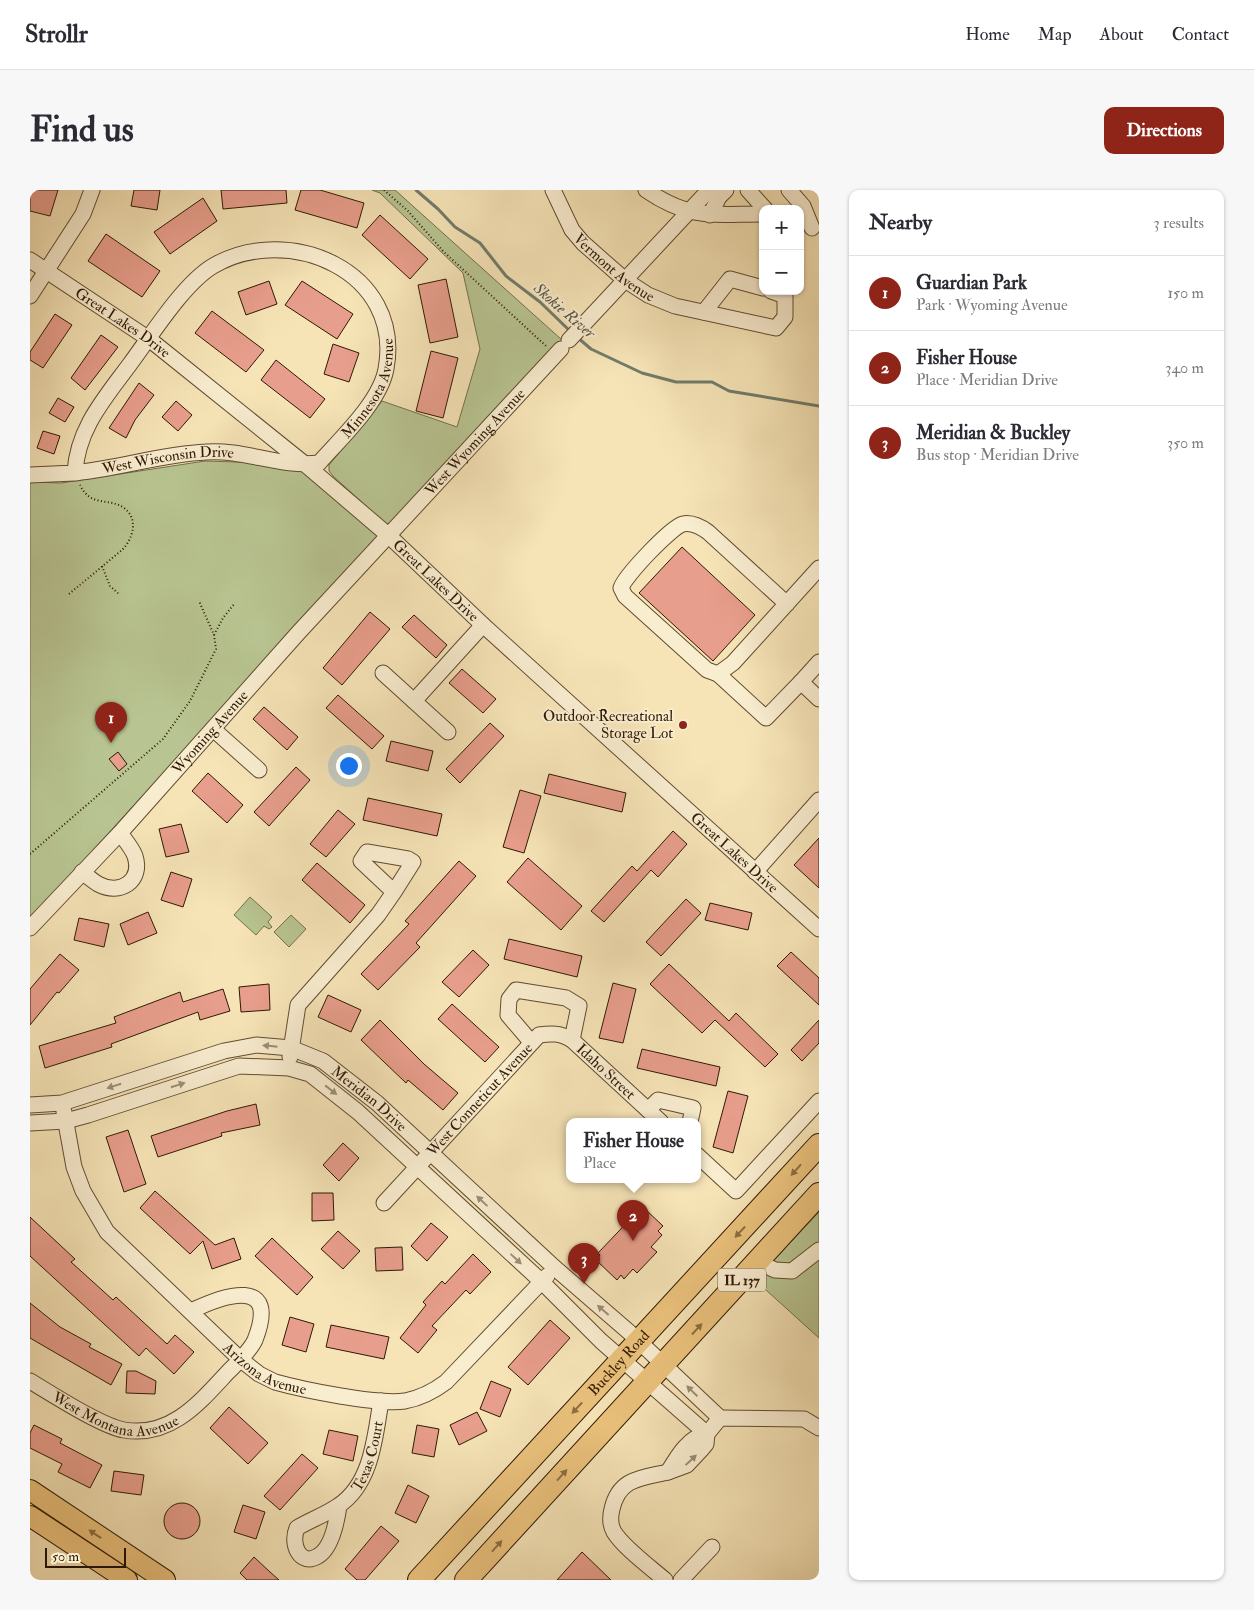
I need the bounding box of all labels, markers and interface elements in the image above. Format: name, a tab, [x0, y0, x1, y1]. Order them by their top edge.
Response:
text: Strollr	[25, 19, 88, 50]
text: Home	[965, 23, 1010, 46]
text: Map	[1038, 23, 1072, 46]
text: About	[1100, 23, 1144, 46]
text: Contact	[1172, 23, 1229, 46]
button: Directions	[1104, 107, 1224, 154]
text: Find us	[30, 108, 134, 152]
map controls	[759, 205, 804, 295]
button: +	[759, 205, 804, 250]
text: Nearby	[869, 209, 932, 236]
text: 3 results	[1153, 213, 1204, 233]
street label: Vermont Avenue	[569, 230, 657, 306]
button: −	[759, 250, 804, 295]
text: Guardian Park	[916, 271, 1027, 295]
water label: Skokie River	[529, 278, 600, 344]
text: 1	[882, 283, 888, 303]
text: 150 m	[1167, 283, 1204, 303]
street label: Great Lakes Drive	[71, 284, 174, 362]
text: Park · Wyoming Avenue	[916, 295, 1068, 315]
street label: Minnesota Avenue	[337, 338, 398, 442]
text: Fisher House	[916, 346, 1017, 370]
text: 2	[881, 358, 889, 378]
text: 340 m	[1165, 358, 1204, 378]
text: Place · Meridian Drive	[916, 370, 1058, 390]
street label: West Wyoming Avenue	[420, 385, 530, 501]
text: Meridian & Buckley	[916, 421, 1070, 445]
text: 3	[882, 433, 888, 453]
text: 350 m	[1167, 433, 1204, 453]
street label: West Wisconsin Drive	[99, 443, 235, 479]
text: Bus stop · Meridian Drive	[916, 445, 1079, 465]
street label: Great Lakes Drive	[389, 535, 483, 626]
street label: Wyoming Avenue	[167, 687, 253, 779]
pin: 1	[95, 702, 127, 743]
place label: Outdoor Recreational Storage Lot	[543, 707, 673, 743]
marker: Outdoor Recreational Storage Lot	[677, 719, 689, 731]
your location	[336, 753, 362, 779]
street label: Great Lakes Drive	[686, 808, 782, 897]
street label: West Conneticut Avenue	[422, 1039, 537, 1161]
street label: Idaho Street	[572, 1040, 639, 1104]
one-way arrow	[262, 1042, 278, 1050]
street label: Meridian Drive	[327, 1062, 411, 1136]
one-way arrow	[171, 1081, 186, 1089]
one-way arrow	[106, 1083, 121, 1091]
one-way arrow	[324, 1085, 338, 1095]
popup	[566, 1118, 701, 1183]
text: Fisher House	[583, 1129, 684, 1153]
text: Place	[583, 1153, 616, 1173]
one-way arrow	[790, 1164, 802, 1176]
one-way arrow	[476, 1195, 489, 1206]
pin: 2	[617, 1200, 649, 1241]
one-way arrow	[734, 1225, 746, 1237]
pin: 3	[568, 1243, 600, 1284]
one-way arrow	[509, 1253, 521, 1265]
road number: IL 137	[718, 1268, 766, 1292]
one-way arrow	[596, 1304, 609, 1315]
one-way arrow	[691, 1323, 703, 1335]
street label: Buckley Road	[584, 1326, 654, 1400]
street label: Arizona Avenue	[218, 1338, 308, 1399]
one-way arrow	[687, 1385, 699, 1397]
street label: West Montana Avenue	[48, 1387, 182, 1441]
one-way arrow	[571, 1402, 583, 1414]
street label: Texas Court	[348, 1420, 388, 1496]
one-way arrow	[685, 1454, 697, 1466]
one-way arrow	[556, 1470, 568, 1482]
one-way arrow	[88, 1529, 102, 1539]
one-way arrow	[491, 1540, 503, 1552]
scale bar	[45, 1545, 126, 1568]
text: 50 m	[52, 1548, 79, 1565]

